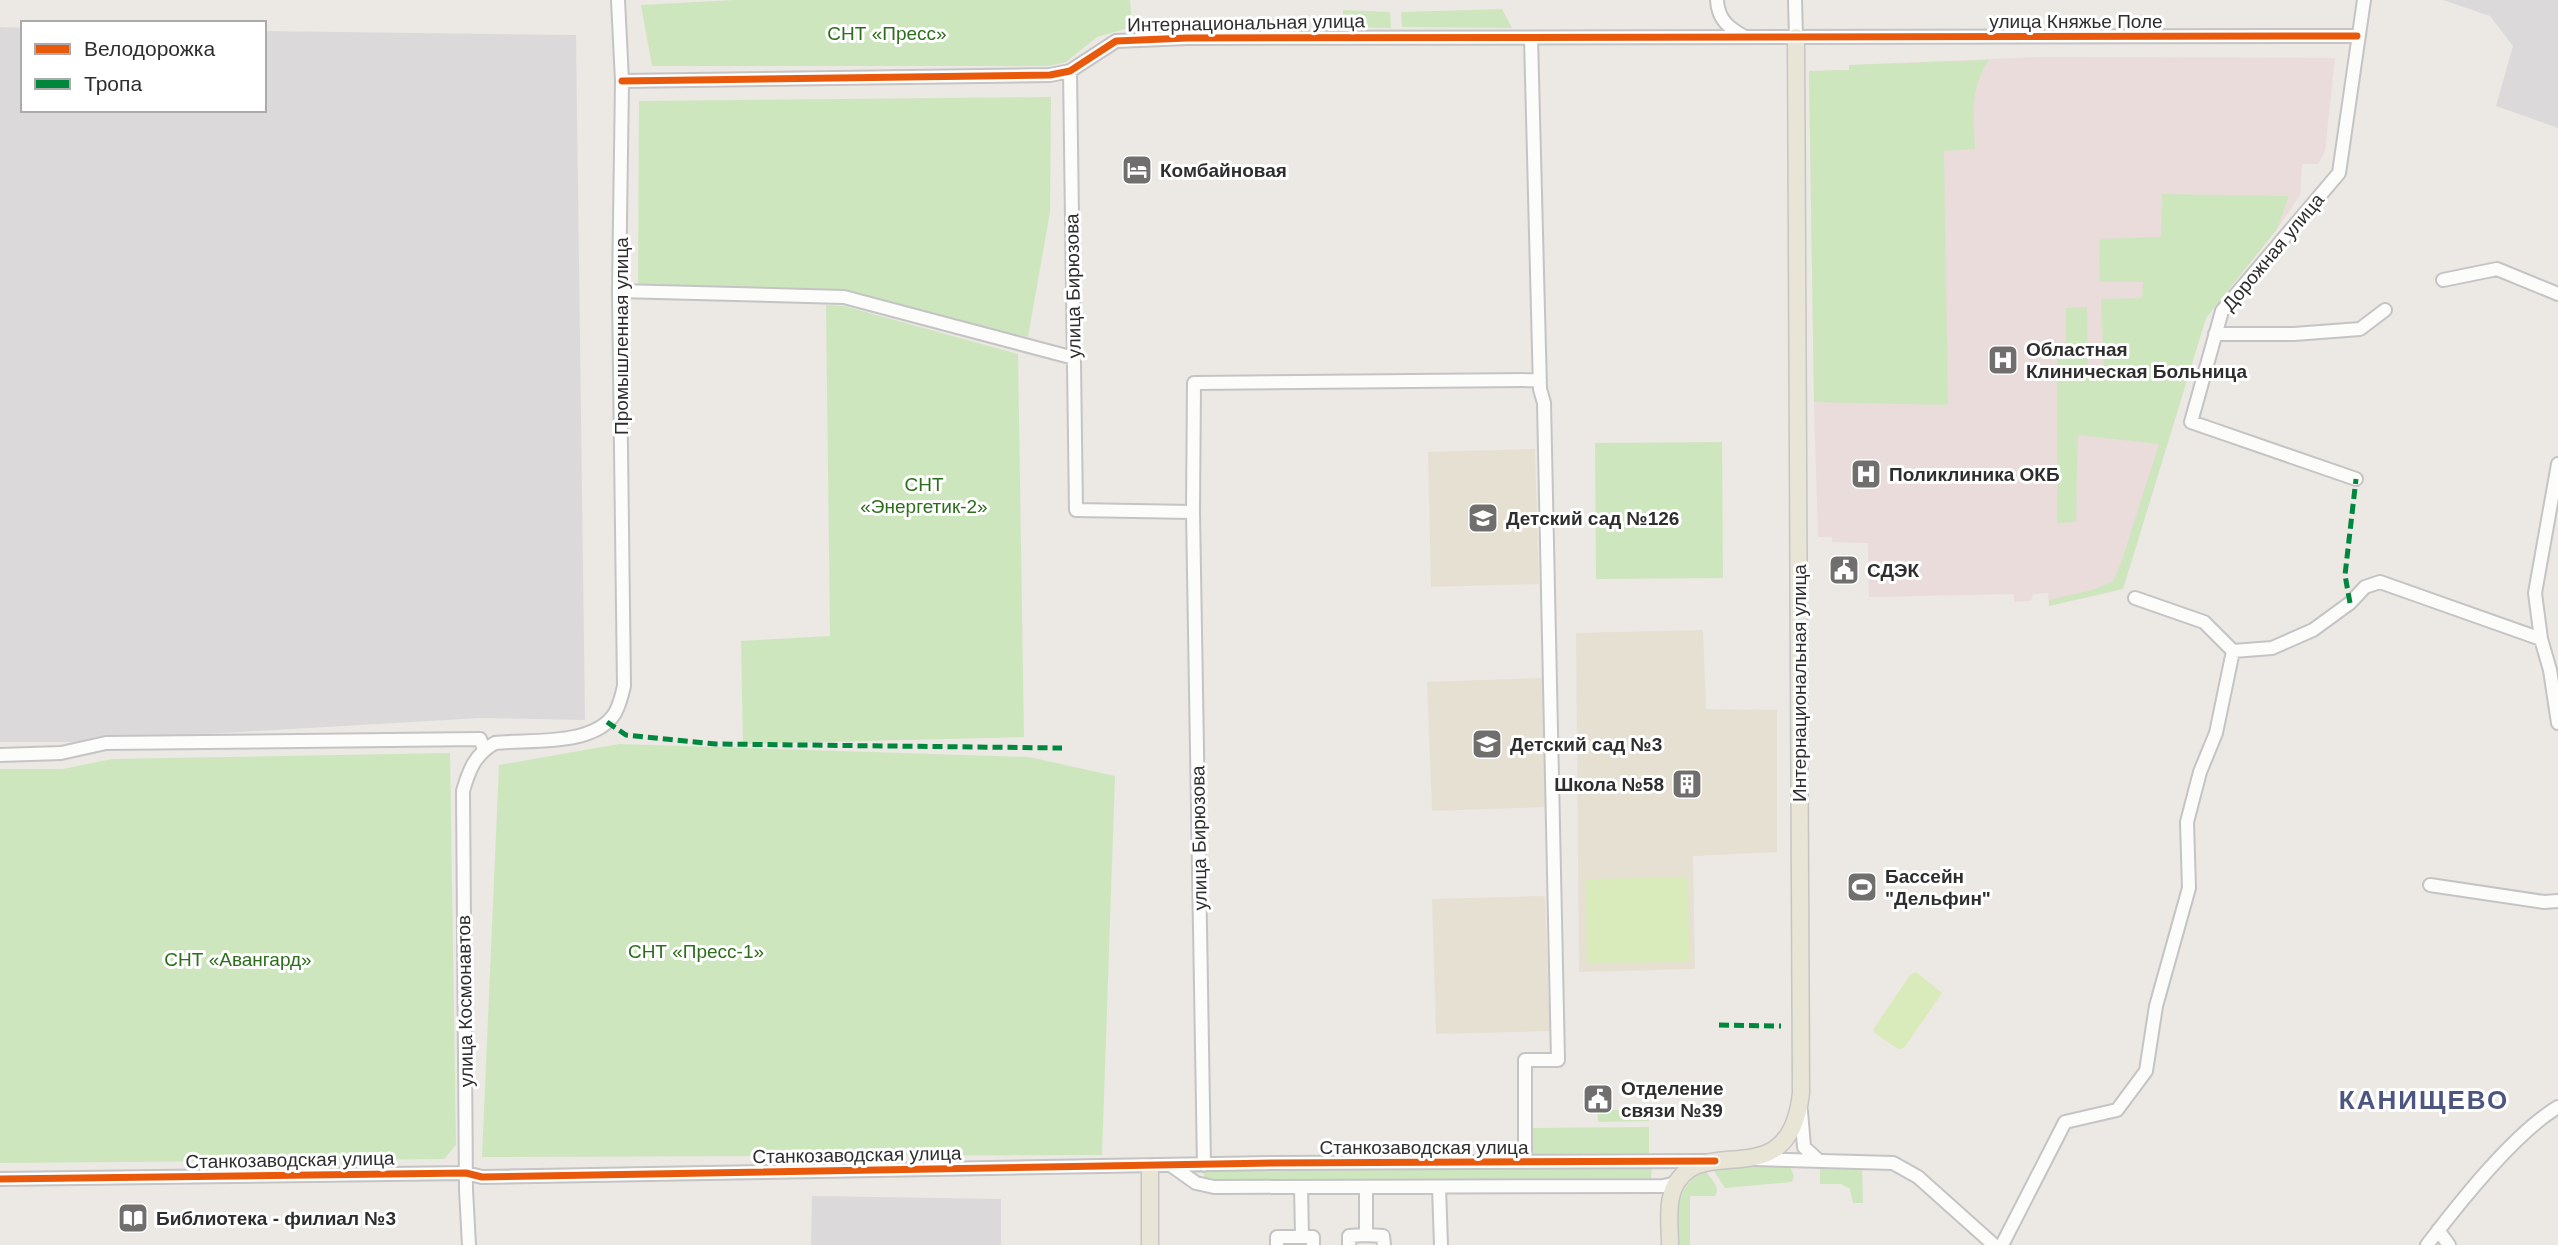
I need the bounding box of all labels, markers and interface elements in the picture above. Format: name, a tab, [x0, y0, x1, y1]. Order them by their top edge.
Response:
street label: Интернациональная улица	[1127, 10, 1365, 36]
street label: улица Княжье Поле	[1989, 11, 2163, 32]
legend	[21, 21, 266, 112]
park label: СНТ «Пресс»	[827, 23, 947, 44]
text: Велодорожка	[84, 37, 215, 60]
text: Тропа	[84, 72, 142, 95]
hotel icon: Комбайновая	[1120, 153, 1154, 187]
place label: Комбайновая	[1160, 160, 1287, 181]
street label: Дорожная улица	[2218, 189, 2328, 315]
street label: улица Бирюзова	[1061, 213, 1085, 359]
street label: Промышленная улица	[611, 237, 632, 435]
place label: Областная Клиническая Больница	[2026, 339, 2247, 382]
hospital icon: Областная Клиническая Больница	[1986, 343, 2020, 377]
hospital icon: Поликлиника ОКБ	[1849, 457, 1883, 491]
place label: Поликлиника ОКБ	[1889, 464, 2060, 485]
park label: СНТ «Энергетик-2»	[860, 474, 988, 517]
school or university icon: Детский сад №126	[1466, 501, 1500, 535]
place label: Детский сад №126	[1506, 508, 1679, 529]
public building icon: СДЭК	[1827, 553, 1861, 587]
place label: СДЭК	[1867, 560, 1920, 581]
street label: Интернациональная улица	[1789, 564, 1810, 802]
school or university icon: Детский сад №3	[1470, 727, 1504, 761]
place label: Детский сад №3	[1510, 734, 1662, 755]
street label: улица Бирюзова	[1187, 765, 1211, 911]
building icon: Школа №58	[1670, 767, 1704, 801]
place label: Школа №58	[1554, 774, 1664, 795]
place label: Бассейн "Дельфин"	[1885, 866, 1991, 909]
sports icon: Бассейн "Дельфин"	[1845, 870, 1879, 904]
street label: улица Космонавтов	[453, 915, 477, 1087]
park label: СНТ «Пресс-1»	[628, 941, 764, 962]
park label: СНТ «Авангард»	[164, 949, 312, 970]
place label: Отделение связи №39	[1621, 1078, 1724, 1121]
public building icon: Отделение связи №39	[1581, 1082, 1615, 1116]
district label: КАНИЩЕВО	[2339, 1085, 2509, 1115]
street label: Станкозаводская улица	[1319, 1137, 1529, 1158]
street label: Станкозаводская улица	[752, 1143, 962, 1167]
street label: Станкозаводская улица	[185, 1148, 395, 1172]
library icon: Библиотека - филиал №3	[116, 1201, 150, 1235]
place label: Библиотека - филиал №3	[156, 1208, 396, 1229]

